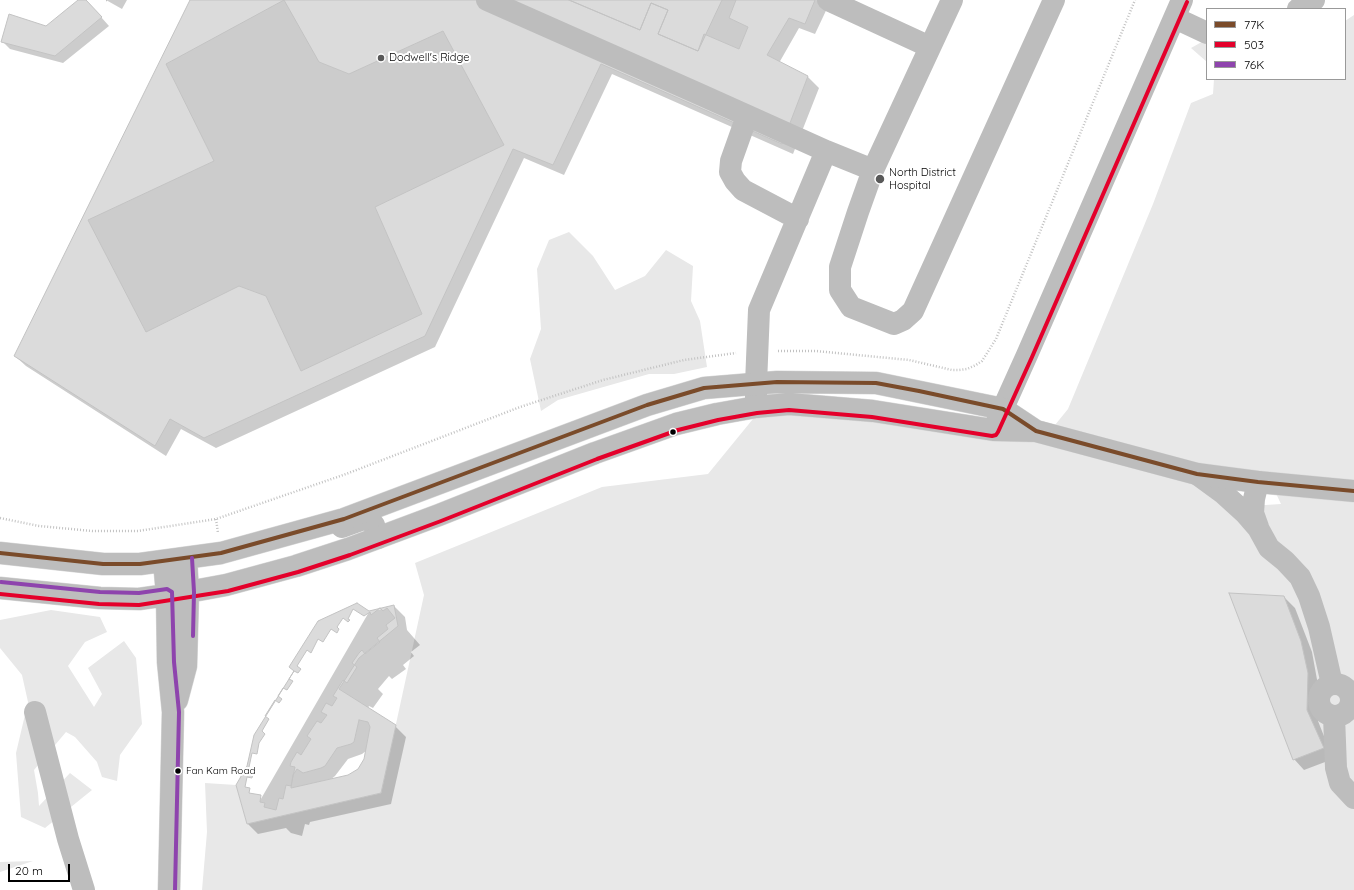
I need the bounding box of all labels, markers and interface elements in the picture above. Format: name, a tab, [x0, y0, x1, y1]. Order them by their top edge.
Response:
legend	[1206, 8, 1346, 80]
text: 77K	[1244, 17, 1264, 32]
text: 503	[1244, 37, 1264, 52]
place label: Dodwell's Ridge	[389, 51, 469, 65]
marker: Dodwell's Ridge	[376, 53, 386, 63]
text: 76K	[1244, 57, 1264, 72]
place label: North District Hospital	[889, 166, 956, 192]
marker: North District Hospital	[874, 173, 886, 185]
unlabelled marker	[668, 427, 678, 437]
place label: Fan Kam Road	[186, 765, 255, 777]
marker: Fan Kam Road	[173, 766, 183, 776]
scale bar	[10, 856, 72, 882]
text: 20 m	[15, 863, 43, 878]

